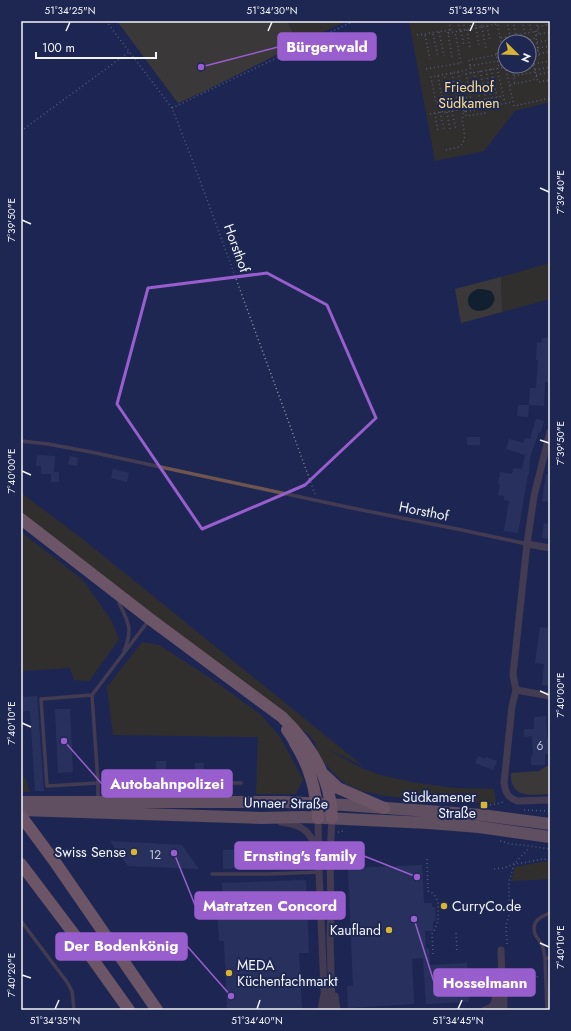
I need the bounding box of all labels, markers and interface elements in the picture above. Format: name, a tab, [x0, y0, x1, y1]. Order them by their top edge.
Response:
text: 51°34'25"N	[45, 3, 95, 18]
text: 51°34'30"N	[247, 3, 297, 18]
text: 51°34'35"N	[449, 3, 499, 18]
callout: Bürgerwald	[278, 33, 376, 60]
scale bar	[36, 34, 156, 60]
north arrow	[497, 34, 537, 74]
text: Bürgerwald	[286, 36, 368, 58]
text: 100 m	[42, 39, 75, 57]
text: N	[517, 51, 535, 65]
park label: Friedhof Südkamen	[438, 77, 500, 113]
text: 7°39'40"E	[553, 170, 568, 214]
text: 7°39'50"E	[4, 198, 19, 242]
street label: Horsthof	[219, 221, 255, 276]
text: 7°39'50"E	[553, 421, 568, 465]
text: 7°40'00"E	[4, 449, 19, 493]
street label: Horsthof	[397, 496, 452, 526]
text: 7°40'00"E	[553, 673, 568, 717]
text: 7°40'10"E	[4, 701, 19, 745]
house number: 6	[537, 737, 544, 755]
callout: Autobahnpolizei	[102, 770, 232, 797]
text: Autobahnpolizei	[109, 773, 224, 795]
place label: Südkamener Straße	[403, 787, 476, 823]
street label: Unnaer Straße	[244, 792, 328, 814]
marker: Südkamener Straße	[479, 800, 489, 810]
place label: Swiss Sense	[55, 842, 126, 862]
callout: Ernsting's family	[235, 842, 364, 869]
text: Ernsting's family	[244, 845, 357, 867]
house number: 12	[149, 846, 161, 864]
marker: Swiss Sense	[129, 847, 139, 857]
callout: Matratzen Concord	[195, 892, 345, 919]
text: Matratzen Concord	[203, 895, 337, 917]
place label: CurryCo.de	[452, 896, 521, 916]
marker: CurryCo.de	[439, 901, 449, 911]
place label: Kaufland	[330, 920, 381, 940]
marker: Kaufland	[384, 925, 394, 935]
text: 7°40'10"E	[553, 925, 568, 969]
callout: Der Bodenkönig	[56, 933, 187, 960]
text: Der Bodenkönig	[64, 935, 178, 957]
text: 7°40'20"E	[4, 953, 19, 997]
place label: MEDA Küchenfachmarkt	[237, 955, 338, 991]
marker: MEDA Küchenfachmarkt	[224, 968, 234, 978]
callout: Hosselmann	[434, 969, 535, 996]
text: Hosselmann	[443, 972, 527, 994]
text: 51°34'35"N	[30, 1013, 80, 1028]
text: 51°34'40"N	[231, 1013, 283, 1028]
text: 51°34'45"N	[433, 1013, 483, 1028]

